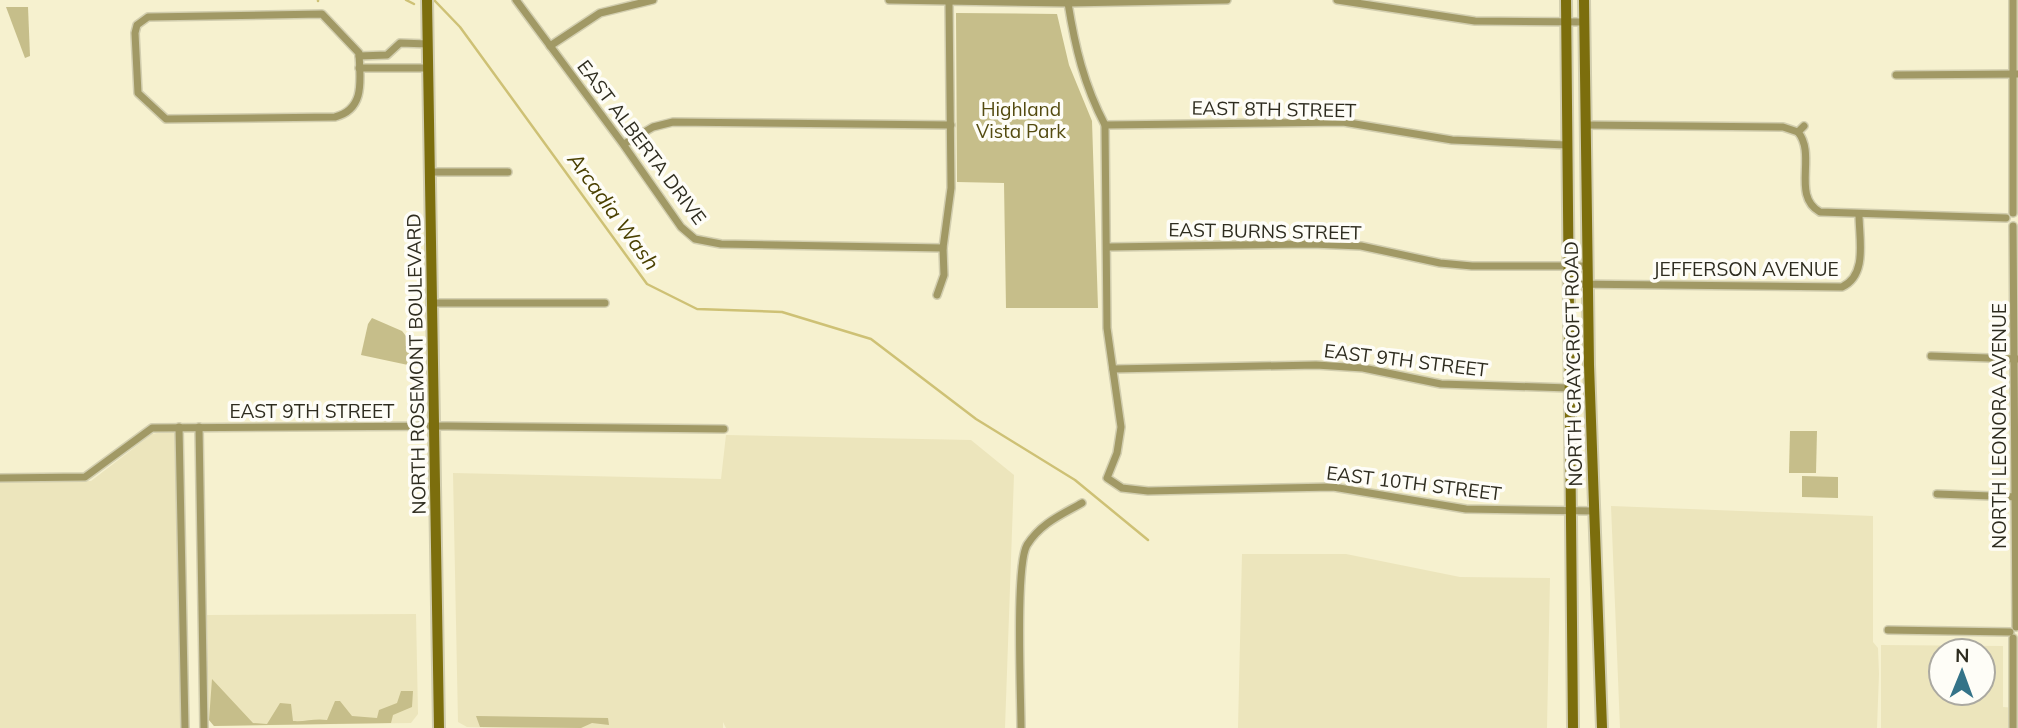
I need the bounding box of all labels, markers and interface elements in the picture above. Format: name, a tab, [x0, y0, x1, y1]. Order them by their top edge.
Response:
street label: EAST ALBERTA DRIVE	[572, 55, 712, 229]
street label: EAST 8TH STREET	[1191, 96, 1357, 122]
park label: Highland Vista Park	[976, 97, 1066, 143]
water label: Arcadia Wash	[562, 146, 665, 275]
street label: NORTH ROSEMONT BOULEVARD	[401, 213, 431, 515]
street label: EAST BURNS STREET	[1168, 217, 1362, 245]
street label: NORTH CRAYCROFT ROAD	[1559, 241, 1587, 487]
street label: JEFFERSON AVENUE	[1653, 257, 1839, 281]
street label: NORTH LEONORA AVENUE	[1987, 303, 2011, 549]
street label: EAST 9TH STREET	[1323, 338, 1490, 382]
street label: EAST 9TH STREET	[230, 399, 395, 423]
street label: EAST 10TH STREET	[1325, 460, 1503, 506]
north arrow	[1927, 637, 1997, 707]
text: N	[1955, 643, 1970, 667]

